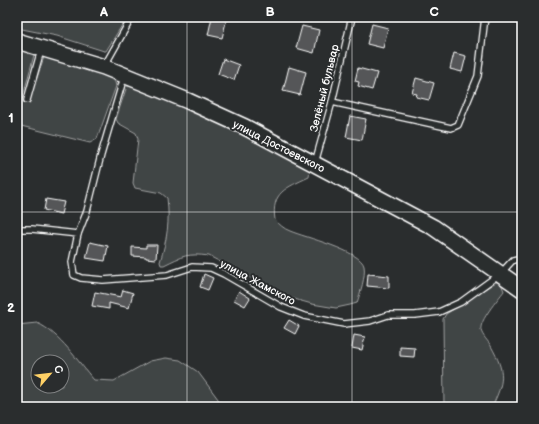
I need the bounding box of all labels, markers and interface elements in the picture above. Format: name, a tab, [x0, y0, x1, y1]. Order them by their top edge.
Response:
text: A	[99, 4, 108, 20]
text: B	[265, 4, 275, 20]
text: C	[429, 4, 439, 20]
street label: Зелёный бульвар	[307, 42, 342, 133]
text: 1	[8, 110, 14, 126]
street label: улица Достоевского	[231, 118, 327, 175]
street label: улица Жамского	[218, 257, 298, 308]
text: 2	[7, 300, 15, 316]
north arrow	[30, 354, 70, 394]
text: С	[51, 363, 66, 376]

